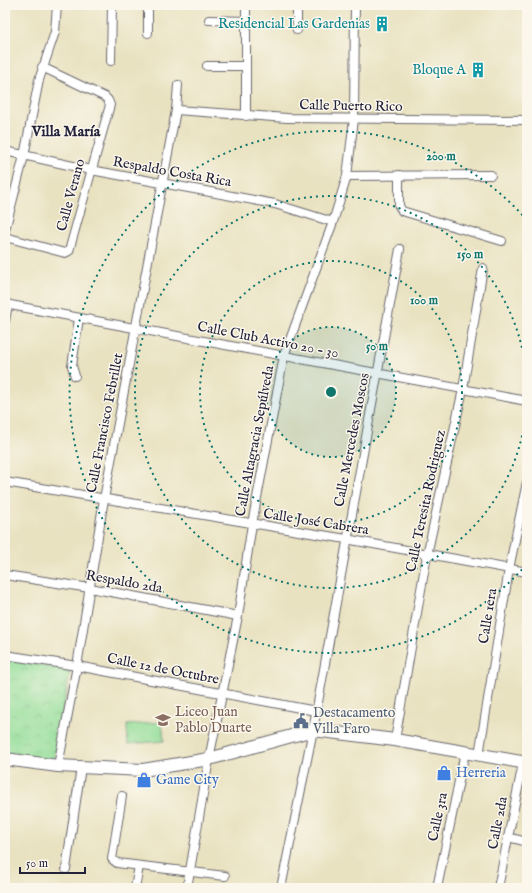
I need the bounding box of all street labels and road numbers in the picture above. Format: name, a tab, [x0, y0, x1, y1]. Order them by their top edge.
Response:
street label: Calle Puerto Rico	[299, 96, 403, 116]
street label: Respaldo Costa Rica	[111, 153, 234, 191]
street label: Calle Verano	[53, 156, 89, 233]
street label: Calle Club Activo 20 - 30	[196, 317, 340, 363]
street label: Calle Francisco Febrillet	[83, 351, 127, 494]
street label: Calle Altagracia Sepúlveda	[232, 363, 279, 518]
street label: Calle Mercedes Moscos	[330, 371, 374, 508]
street label: Calle Teresita Rodriguez	[402, 428, 450, 574]
street label: Calle José Cabrera	[262, 505, 371, 539]
street label: Respaldo 2da	[84, 566, 165, 598]
street label: Calle 1era	[475, 586, 501, 645]
street label: Calle 12 de Octubre	[106, 649, 221, 689]
street label: Calle 3ra	[424, 790, 452, 843]
street label: Calle 2da	[484, 794, 512, 851]

